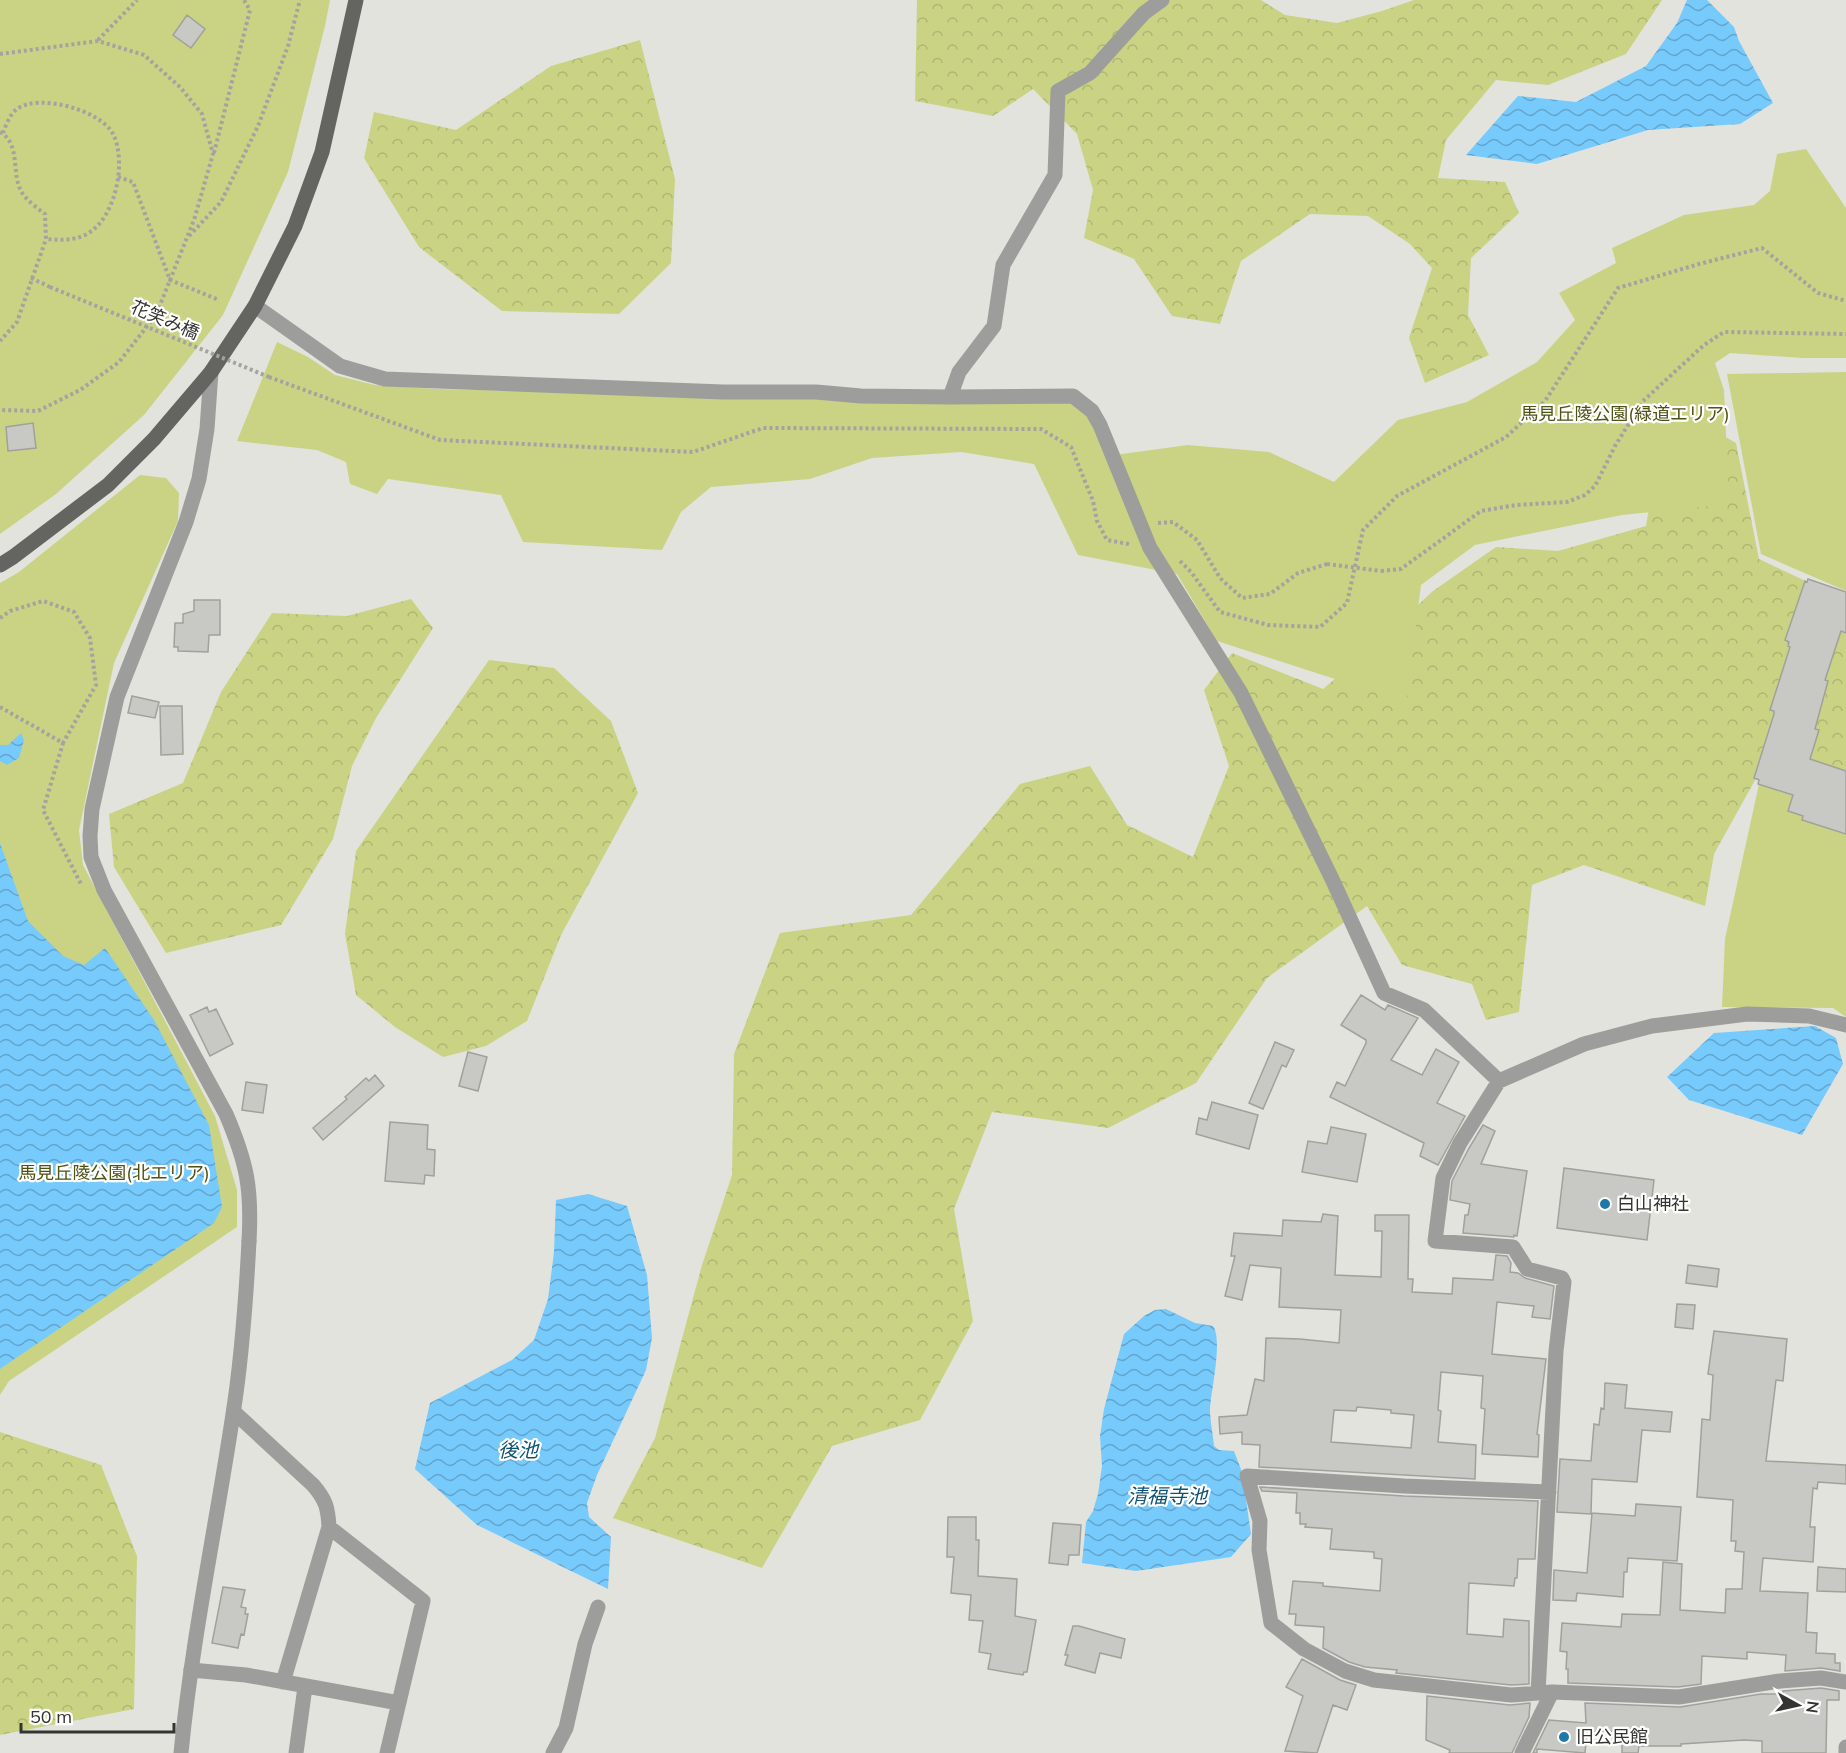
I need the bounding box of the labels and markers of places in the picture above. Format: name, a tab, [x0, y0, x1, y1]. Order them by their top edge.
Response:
place label: 白山神社	[1617, 1192, 1689, 1215]
marker: 白山神社	[1598, 1197, 1612, 1211]
place label: 旧公民館	[1576, 1725, 1648, 1748]
marker: 旧公民館	[1557, 1730, 1571, 1744]

